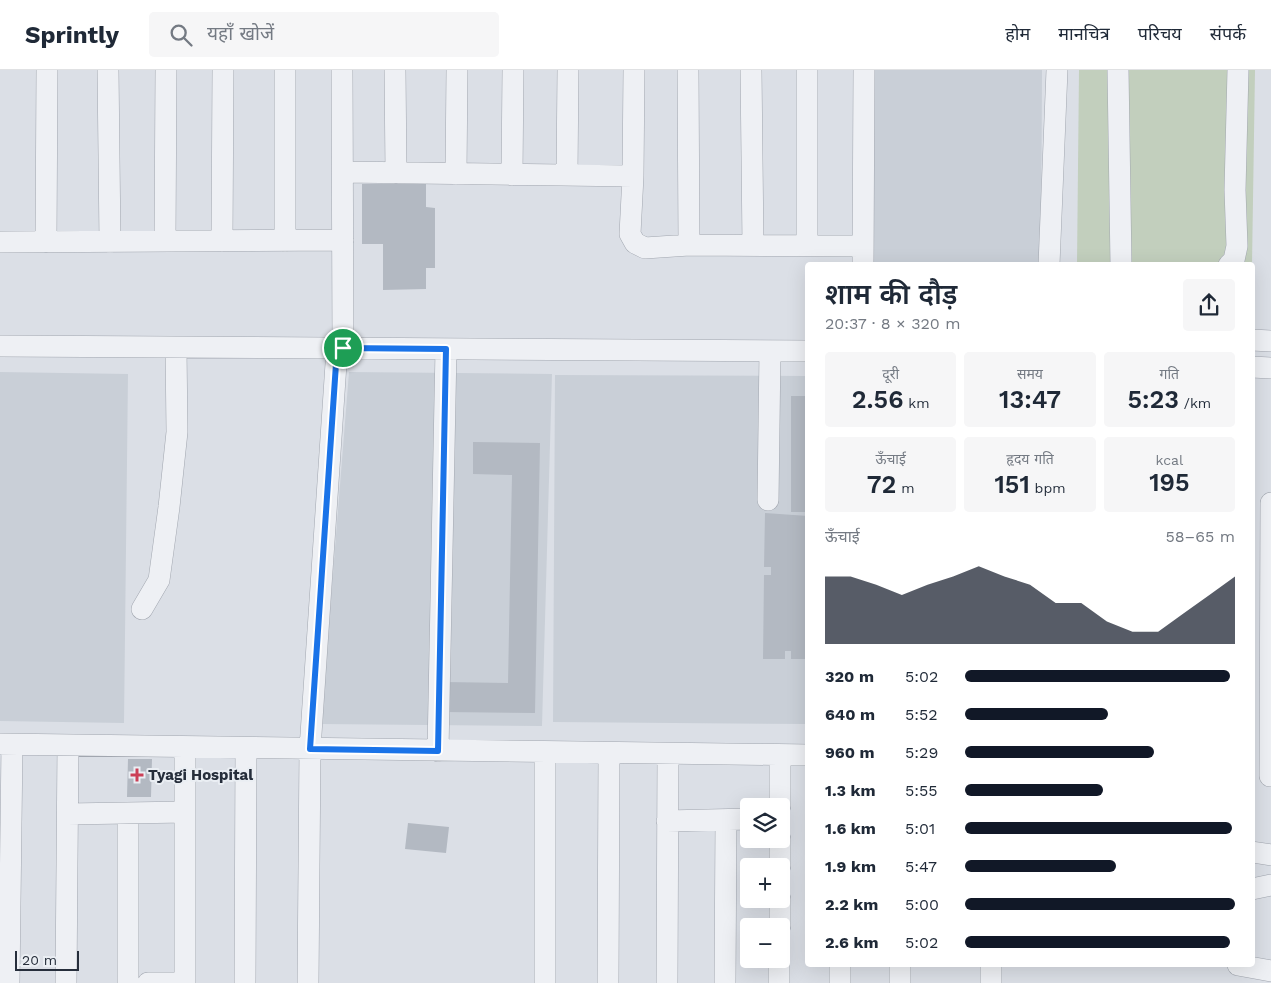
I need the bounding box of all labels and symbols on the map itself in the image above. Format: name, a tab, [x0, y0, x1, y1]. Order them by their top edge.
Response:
pin	[322, 327, 364, 369]
place label: Tyagi Hospital	[148, 766, 253, 784]
marker: Tyagi Hospital	[130, 768, 144, 782]
scale bar	[15, 948, 79, 971]

